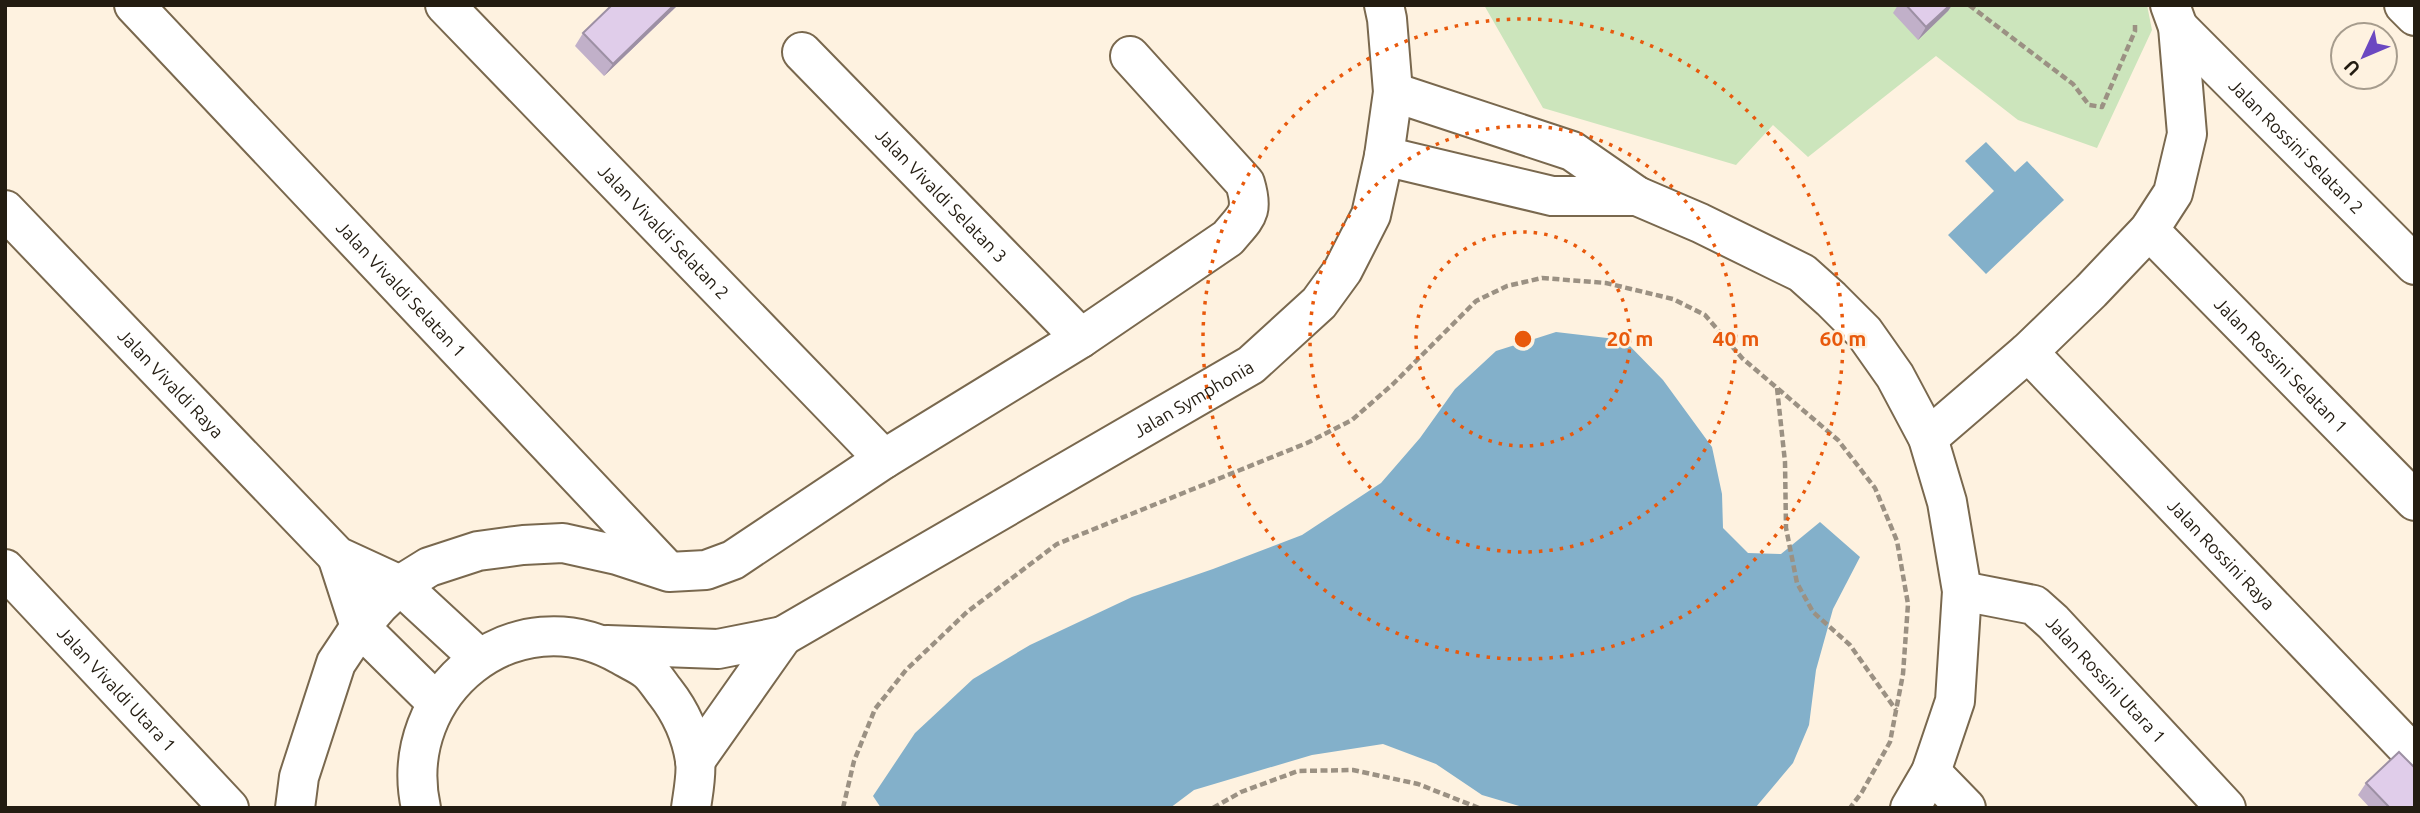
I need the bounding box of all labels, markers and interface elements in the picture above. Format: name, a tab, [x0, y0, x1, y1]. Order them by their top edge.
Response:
north arrow	[2329, 21, 2399, 91]
text: U	[2339, 55, 2364, 80]
street label: Jalan Rossini Selatan 2	[2225, 75, 2368, 217]
street label: Jalan Vivaldi Selatan 3	[872, 124, 1011, 266]
street label: Jalan Vivaldi Selatan 2	[595, 160, 733, 303]
street label: Jalan Vivaldi Selatan 1	[333, 217, 470, 361]
street label: Jalan Rossini Selatan 1	[2211, 293, 2352, 437]
street label: Jalan Vivaldi Raya	[114, 325, 228, 442]
text: 20 m	[1607, 326, 1653, 350]
text: 40 m	[1713, 326, 1759, 350]
text: 60 m	[1820, 326, 1866, 350]
centre of rings	[1511, 327, 1535, 351]
street label: Jalan Symphonia	[1130, 356, 1257, 441]
street label: Jalan Rossini Raya	[2164, 495, 2279, 614]
street label: Jalan Rossini Utara 1	[2043, 611, 2170, 747]
street label: Jalan Vivaldi Utara 1	[54, 622, 180, 755]

